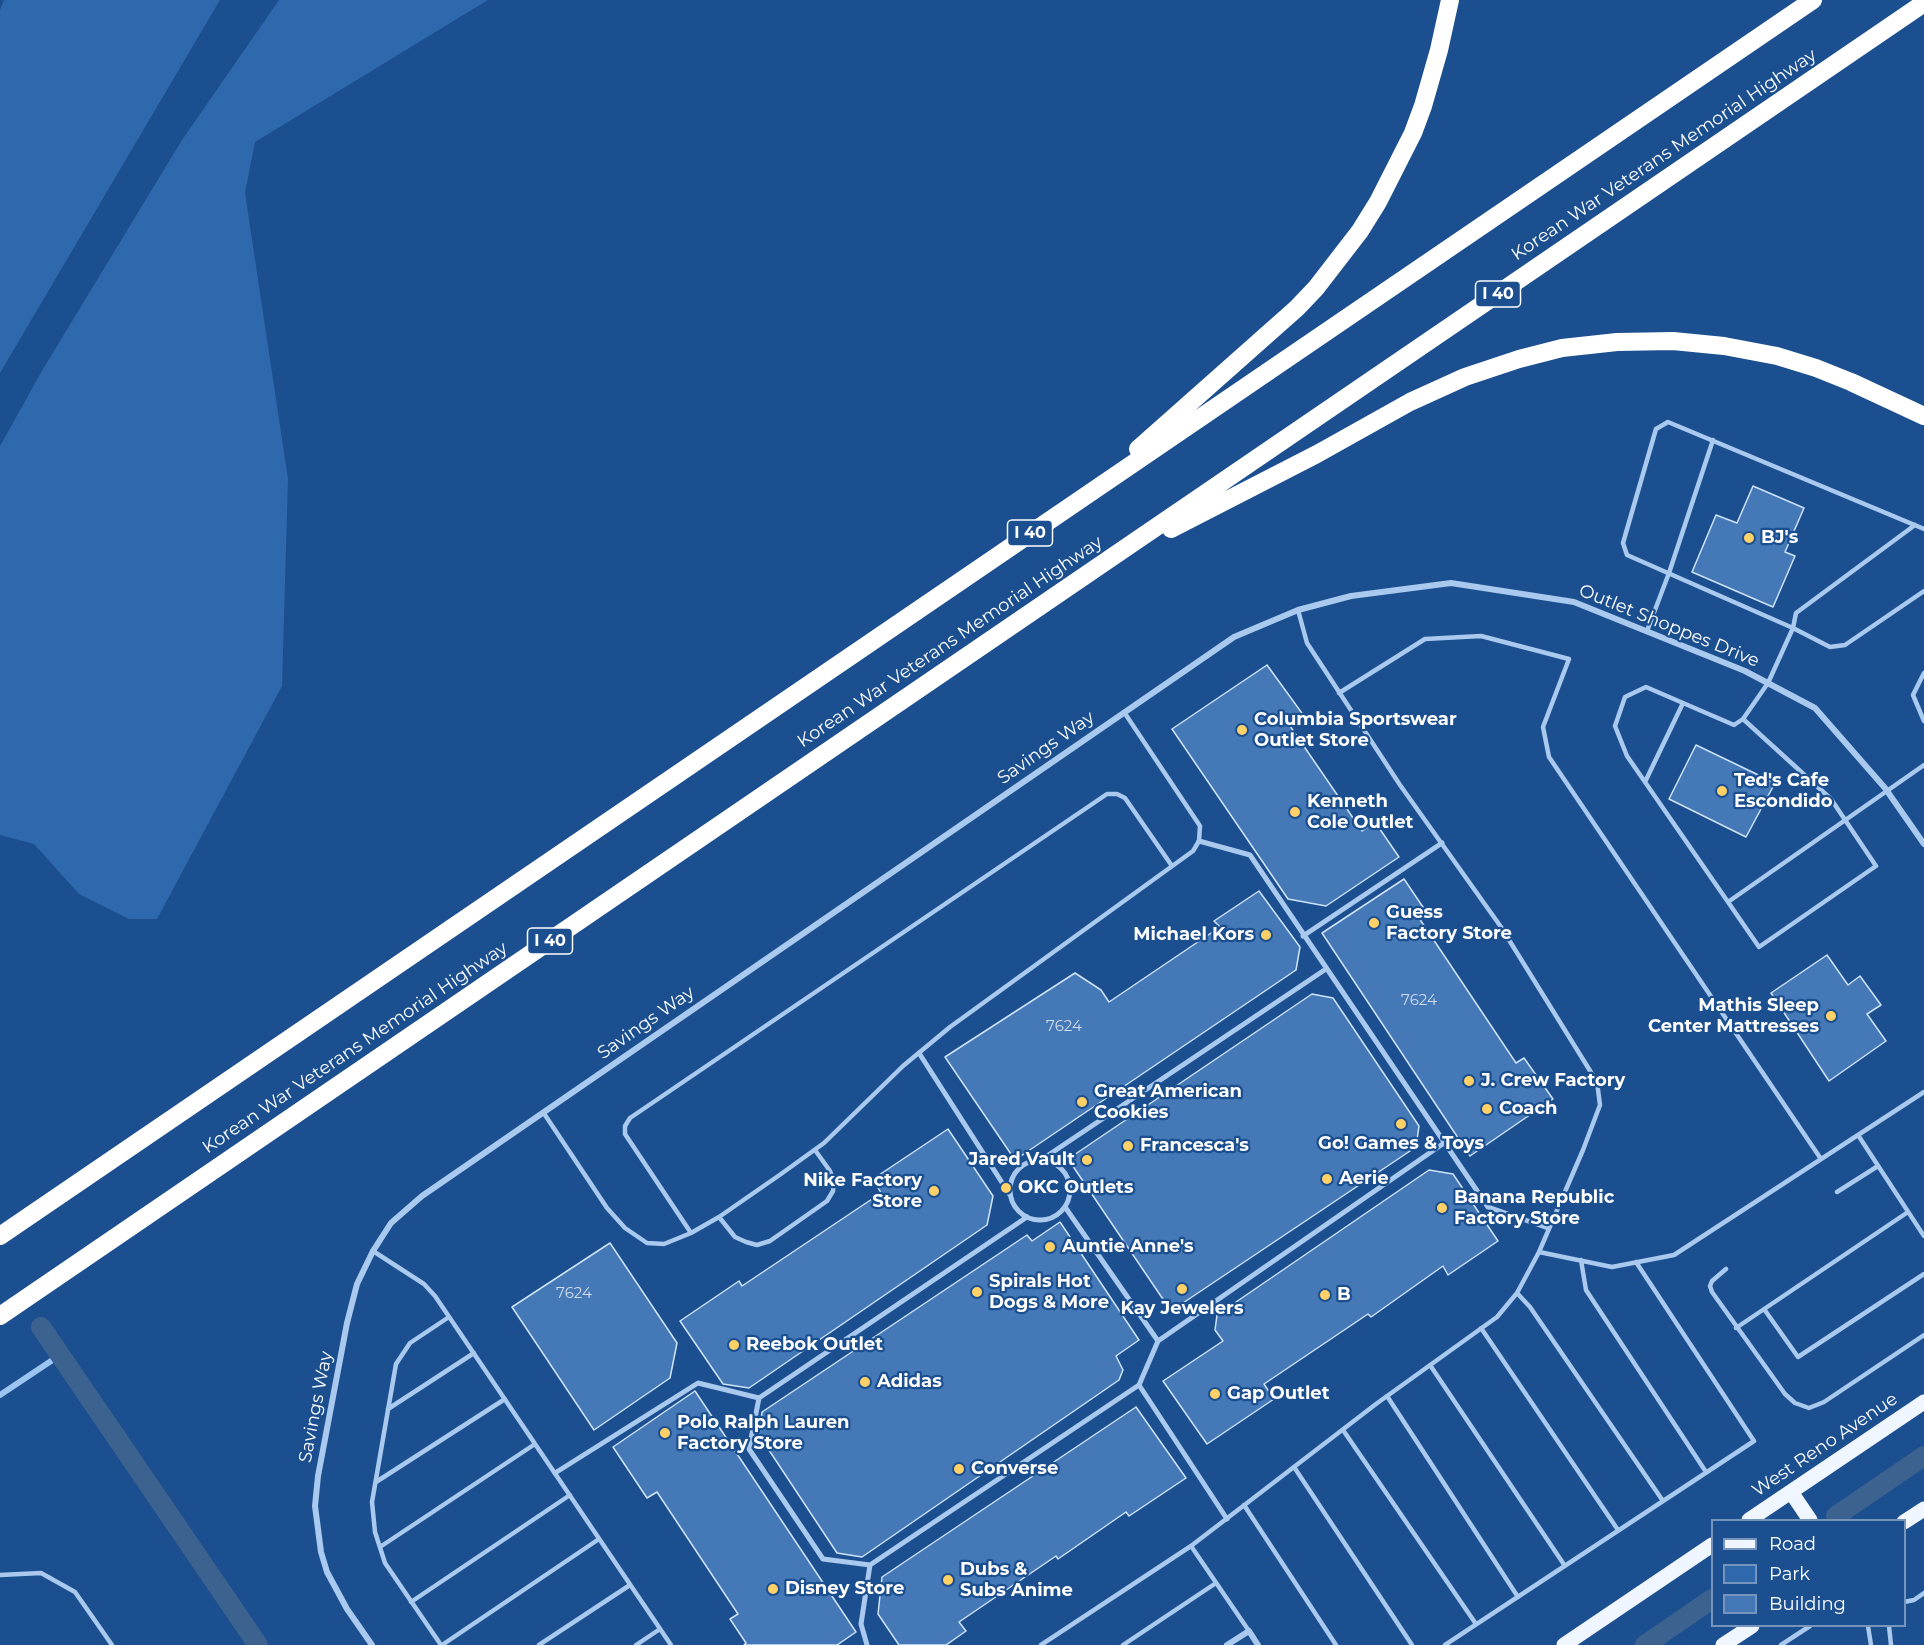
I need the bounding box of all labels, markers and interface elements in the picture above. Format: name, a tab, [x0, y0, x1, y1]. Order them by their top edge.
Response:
street label: Korean War Veterans Memorial Highway	[1507, 44, 1821, 266]
road number: I 40	[1476, 281, 1520, 307]
road number: I 40	[1008, 520, 1052, 546]
place label: BJ's	[1761, 527, 1798, 549]
street label: Korean War Veterans Memorial Highway	[793, 531, 1107, 753]
marker: BJ's	[1742, 531, 1756, 545]
street label: Outlet Shoppes Drive	[1576, 580, 1762, 672]
street label: Savings Way	[993, 707, 1099, 789]
place label: Columbia Sportswear Outlet Store	[1254, 709, 1457, 752]
marker: Columbia Sportswear Outlet Store	[1235, 723, 1249, 737]
place label: Ted's Cafe Escondido	[1734, 770, 1833, 812]
marker: Ted's Cafe Escondido	[1715, 784, 1729, 798]
place label: Kenneth Cole Outlet	[1307, 791, 1413, 834]
marker: Kenneth Cole Outlet	[1288, 805, 1302, 819]
place label: Guess Factory Store	[1386, 902, 1512, 944]
marker: Guess Factory Store	[1367, 916, 1381, 930]
place label: Michael Kors	[1133, 924, 1254, 946]
road number: I 40	[528, 928, 572, 954]
marker: Michael Kors	[1259, 928, 1273, 942]
street label: Korean War Veterans Memorial Highway	[198, 937, 512, 1159]
street label: Savings Way	[593, 982, 699, 1064]
house number: 7624	[1401, 992, 1437, 1010]
place label: Mathis Sleep Center Mattresses	[1648, 995, 1819, 1038]
marker: Mathis Sleep Center Mattresses	[1824, 1009, 1838, 1023]
house number: 7624	[1046, 1018, 1082, 1036]
place label: J. Crew Factory	[1481, 1070, 1625, 1092]
marker: J. Crew Factory	[1462, 1074, 1476, 1088]
place label: Great American Cookies	[1094, 1081, 1242, 1124]
marker: Great American Cookies	[1075, 1095, 1089, 1109]
place label: Coach	[1499, 1098, 1558, 1120]
marker: Coach	[1480, 1102, 1494, 1116]
marker: Go! Games & Toys	[1394, 1117, 1408, 1131]
place label: Go! Games & Toys	[1318, 1133, 1484, 1155]
place label: Francesca's	[1140, 1135, 1249, 1157]
marker: Francesca's	[1121, 1139, 1135, 1153]
place label: Jared Vault	[968, 1149, 1075, 1171]
marker: Jared Vault	[1080, 1153, 1094, 1167]
place label: Aerie	[1339, 1168, 1389, 1190]
place label: Nike Factory Store	[803, 1170, 922, 1212]
marker: Aerie	[1320, 1172, 1334, 1186]
place label: OKC Outlets	[1018, 1177, 1133, 1199]
marker: OKC Outlets	[999, 1181, 1013, 1195]
marker: Nike Factory Store	[927, 1184, 941, 1198]
place label: Banana Republic Factory Store	[1454, 1187, 1614, 1230]
marker: Banana Republic Factory Store	[1435, 1201, 1449, 1215]
place label: Auntie Anne's	[1062, 1236, 1194, 1258]
marker: Auntie Anne's	[1043, 1240, 1057, 1254]
place label: Spirals Hot Dogs & More	[989, 1271, 1109, 1314]
marker: Kay Jewelers	[1175, 1282, 1189, 1296]
place label: B	[1337, 1284, 1351, 1306]
house number: 7624	[556, 1285, 592, 1303]
marker: Spirals Hot Dogs & More	[970, 1285, 984, 1299]
marker: B	[1318, 1288, 1332, 1302]
place label: Kay Jewelers	[1121, 1298, 1243, 1320]
place label: Reebok Outlet	[746, 1334, 883, 1356]
marker: Reebok Outlet	[727, 1338, 741, 1352]
street label: Savings Way	[295, 1349, 337, 1465]
place label: Adidas	[877, 1371, 942, 1393]
marker: Adidas	[858, 1375, 872, 1389]
place label: Gap Outlet	[1227, 1383, 1329, 1405]
marker: Gap Outlet	[1208, 1387, 1222, 1401]
street label: West Reno Avenue	[1748, 1388, 1902, 1502]
place label: Polo Ralph Lauren Factory Store	[677, 1412, 849, 1454]
marker: Polo Ralph Lauren Factory Store	[658, 1426, 672, 1440]
place label: Converse	[971, 1458, 1058, 1480]
marker: Converse	[952, 1462, 966, 1476]
legend	[1711, 1519, 1906, 1627]
text: Road	[1769, 1533, 1816, 1555]
place label: Dubs & Subs Anime	[960, 1559, 1073, 1602]
text: Park	[1769, 1563, 1810, 1585]
marker: Dubs & Subs Anime	[941, 1573, 955, 1587]
place label: Disney Store	[785, 1578, 904, 1600]
marker: Disney Store	[766, 1582, 780, 1596]
text: Building	[1769, 1593, 1846, 1615]

